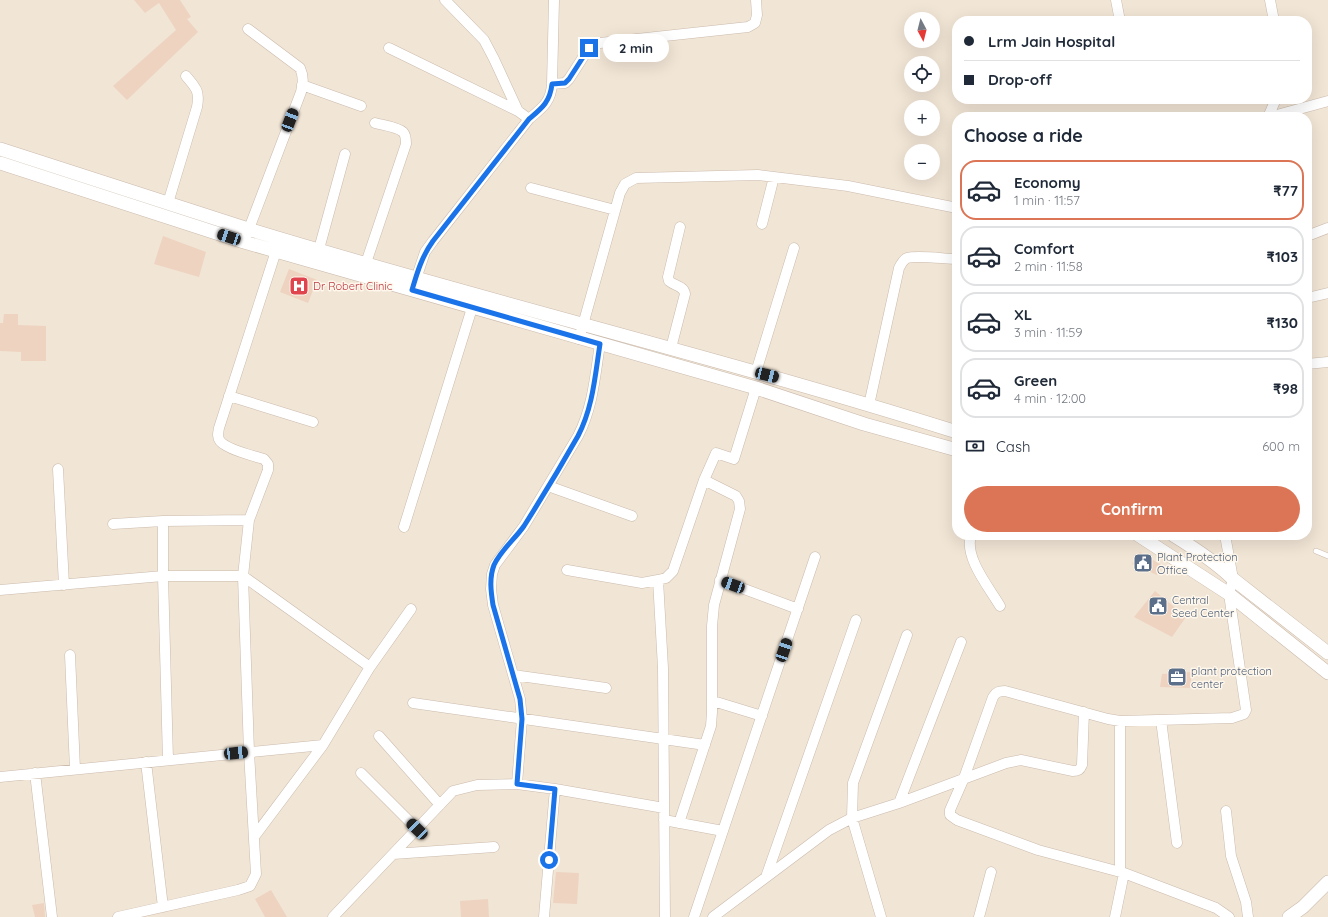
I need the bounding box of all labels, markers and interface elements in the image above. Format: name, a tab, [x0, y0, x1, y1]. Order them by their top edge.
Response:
north arrow	[904, 12, 940, 48]
map controls	[904, 12, 940, 180]
text: Lrm Jain Hospital	[988, 32, 1115, 51]
callout: 2 min	[603, 34, 669, 62]
route end	[580, 39, 598, 57]
text: 2 min	[619, 40, 653, 56]
button: locate	[904, 56, 940, 92]
text: Drop-off	[988, 70, 1052, 89]
button: +	[904, 100, 940, 136]
car	[280, 107, 300, 133]
text: Choose a ride	[964, 124, 1083, 147]
button: −	[904, 144, 940, 180]
icon: car	[966, 172, 1002, 208]
text: Economy	[1014, 173, 1081, 192]
text: ₹77	[1273, 181, 1298, 200]
text: 1 min · 11:57	[1014, 192, 1080, 208]
car	[216, 228, 242, 246]
icon: car	[966, 238, 1002, 274]
text: Comfort	[1014, 239, 1075, 258]
text: ₹103	[1267, 247, 1298, 266]
text: 2 min · 11:58	[1014, 258, 1083, 274]
hospital icon: Dr Robert Clinic	[288, 275, 310, 297]
place label: Dr Robert Clinic	[313, 279, 393, 293]
icon: car	[966, 304, 1002, 340]
text: XL	[1014, 305, 1032, 324]
text: ₹130	[1267, 313, 1298, 332]
text: 3 min · 11:59	[1014, 324, 1083, 340]
car	[754, 366, 780, 384]
icon: car	[966, 370, 1002, 406]
text: Green	[1014, 371, 1057, 390]
text: ₹98	[1273, 379, 1298, 398]
text: 4 min · 12:00	[1014, 390, 1086, 406]
icon: cash	[964, 435, 986, 457]
text: Cash	[996, 437, 1030, 456]
text: 600 m	[1262, 438, 1300, 454]
button: Confirm	[964, 486, 1300, 532]
place label: Plant Protection Office	[1157, 550, 1238, 577]
public building icon: Plant Protection Office	[1132, 552, 1154, 574]
car	[720, 575, 746, 595]
place label: Central Seed Center	[1172, 593, 1235, 620]
public building icon: Central Seed Center	[1147, 595, 1169, 617]
car	[774, 637, 794, 663]
place label: plant protection center	[1191, 664, 1272, 691]
office icon: plant protection center	[1166, 666, 1188, 688]
car	[223, 746, 249, 760]
car	[404, 816, 430, 842]
route start	[540, 851, 558, 869]

